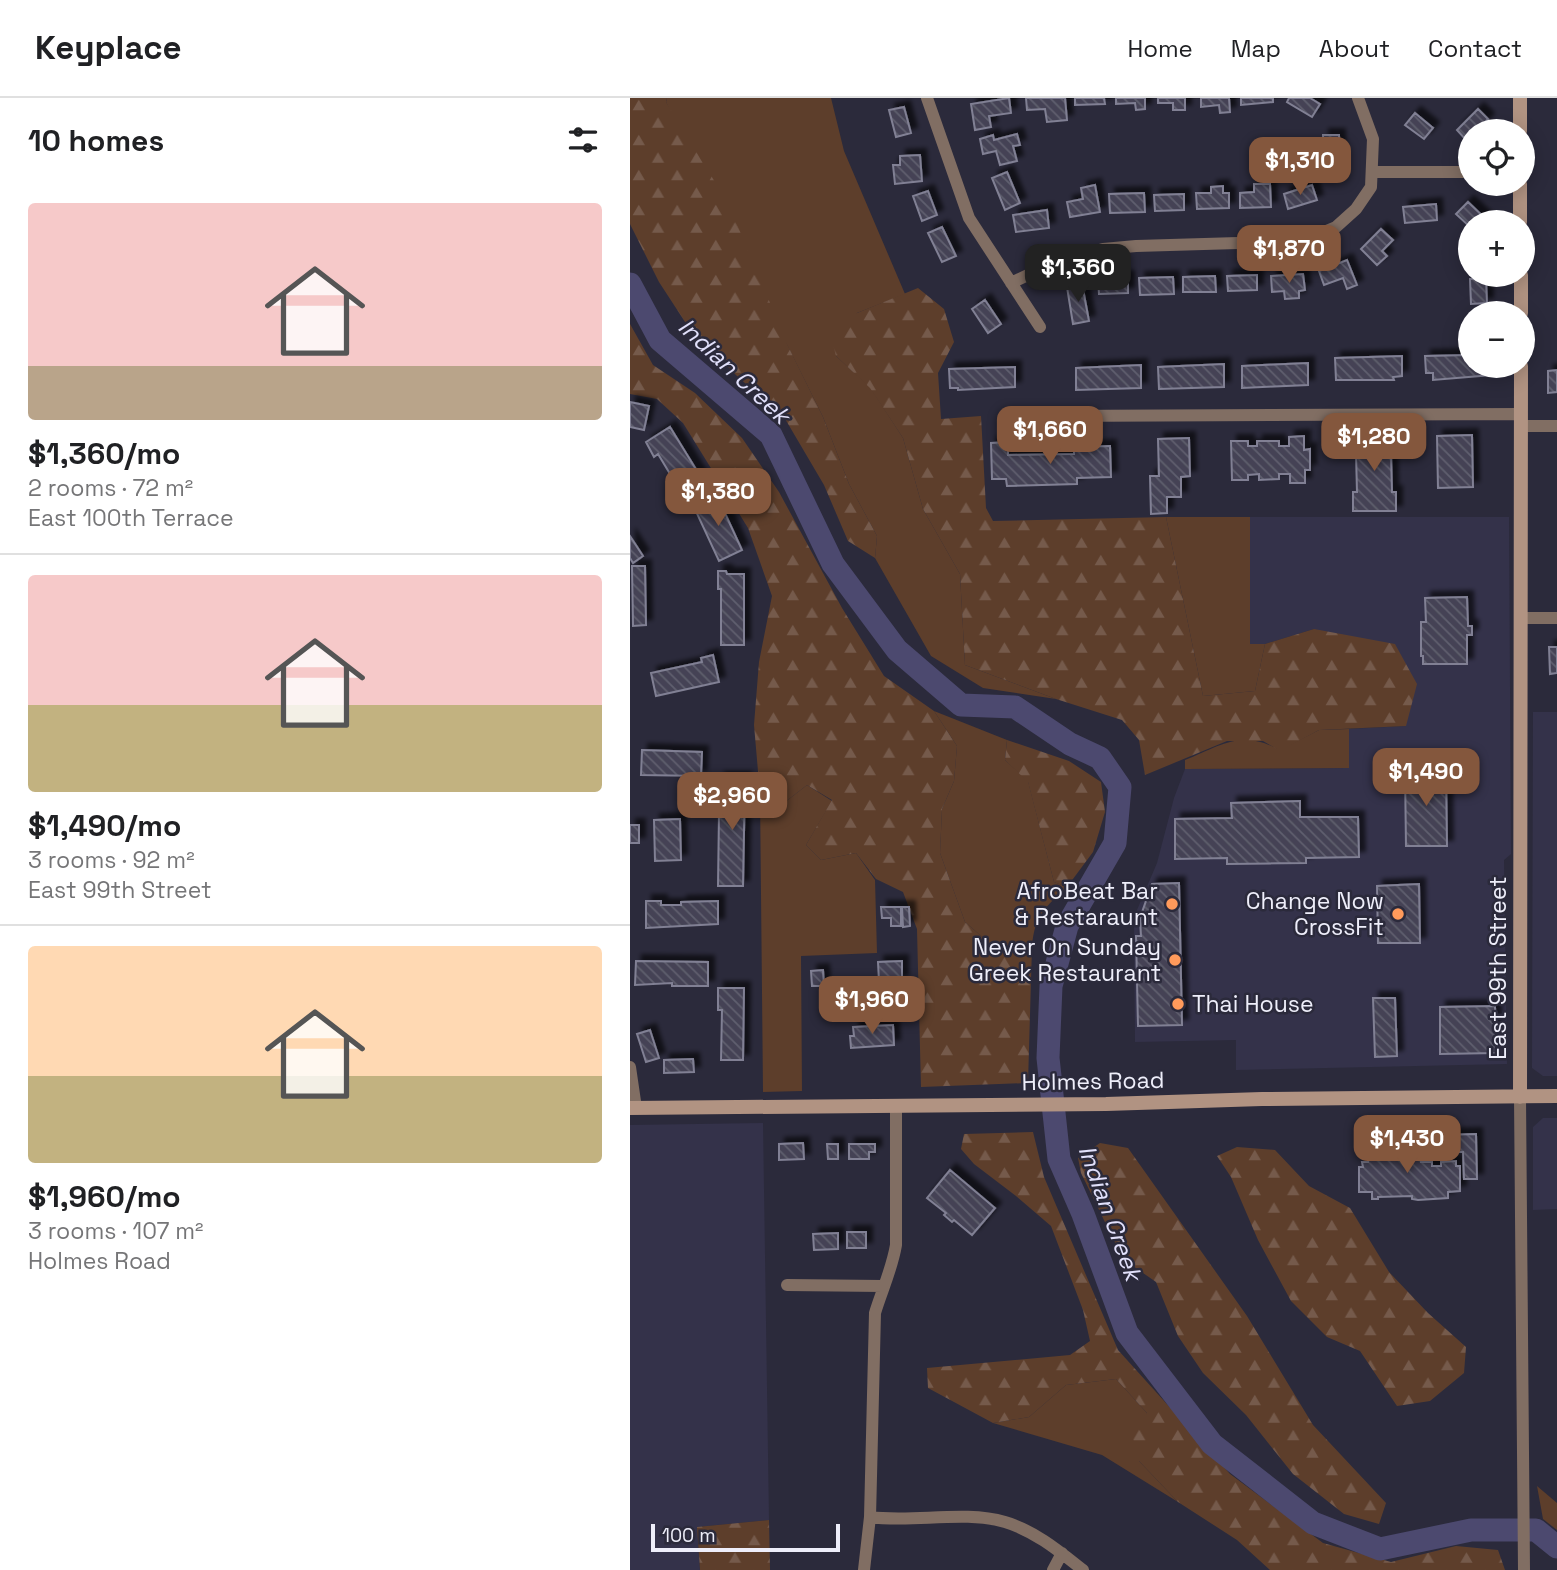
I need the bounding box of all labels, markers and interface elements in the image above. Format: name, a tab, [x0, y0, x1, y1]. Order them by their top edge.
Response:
text: Keyplace	[35, 27, 182, 69]
text: Home	[1127, 33, 1193, 64]
text: Map	[1231, 33, 1281, 64]
text: About	[1319, 33, 1390, 64]
text: Contact	[1428, 33, 1522, 64]
map controls	[1458, 119, 1535, 378]
button: locate	[1458, 119, 1535, 196]
text: 10 homes	[28, 121, 164, 160]
icon: filters	[564, 121, 602, 159]
pin: $1,310	[1243, 138, 1357, 197]
text: $1,310	[1265, 145, 1335, 175]
button: +	[1458, 210, 1535, 287]
pin: $1,870	[1232, 226, 1346, 285]
text: $1,870	[1253, 233, 1325, 263]
pin: $1,360	[1021, 244, 1135, 304]
icon: home	[252, 248, 378, 374]
text: $1,360	[1041, 252, 1115, 282]
button: −	[1458, 301, 1535, 378]
water label: Indian Creek	[672, 311, 799, 432]
pin: $1,660	[993, 406, 1107, 466]
text: $1,660	[1013, 414, 1087, 444]
pin: $1,280	[1317, 414, 1431, 473]
text: $1,280	[1337, 421, 1411, 451]
text: $1,360/mo	[28, 434, 180, 473]
pin: $1,380	[661, 468, 775, 528]
text: 2 rooms · 72 m²	[28, 473, 193, 503]
text: $1,380	[681, 476, 755, 506]
text: East 100th Terrace	[28, 503, 234, 533]
icon: home	[252, 620, 378, 746]
pin: $1,490	[1369, 748, 1483, 808]
text: $1,490	[1389, 756, 1463, 786]
pin: $2,960	[675, 772, 789, 832]
text: $2,960	[693, 780, 771, 810]
text: $1,490/mo	[28, 806, 181, 845]
text: 3 rooms · 92 m²	[28, 845, 195, 875]
text: East 99th Street	[28, 875, 211, 905]
place label: AfroBeat Bar & Restaraunt	[1015, 876, 1158, 932]
street label: East 99th Street	[1483, 876, 1513, 1060]
place label: Change Now CrossFit	[1246, 886, 1384, 942]
marker: AfroBeat Bar & Restaraunt	[1164, 896, 1180, 912]
marker: Change Now CrossFit	[1390, 906, 1406, 922]
place label: Never On Sunday Greek Restaurant	[969, 932, 1161, 988]
marker: Never On Sunday Greek Restaurant	[1167, 952, 1183, 968]
pin: $1,960	[815, 976, 929, 1036]
text: $1,960	[835, 984, 909, 1014]
place label: Thai House	[1192, 989, 1314, 1019]
icon: home	[252, 991, 378, 1117]
marker: Thai House	[1170, 996, 1186, 1012]
street label: Holmes Road	[1021, 1065, 1165, 1097]
pin: $1,430	[1350, 1116, 1464, 1175]
text: $1,430	[1370, 1123, 1444, 1153]
water label: Indian Creek	[1072, 1141, 1150, 1288]
text: $1,960/mo	[28, 1177, 181, 1216]
text: 3 rooms · 107 m²	[28, 1216, 204, 1246]
text: Holmes Road	[28, 1246, 171, 1276]
scale bar	[651, 1521, 840, 1553]
text: 100 m	[662, 1523, 716, 1548]

